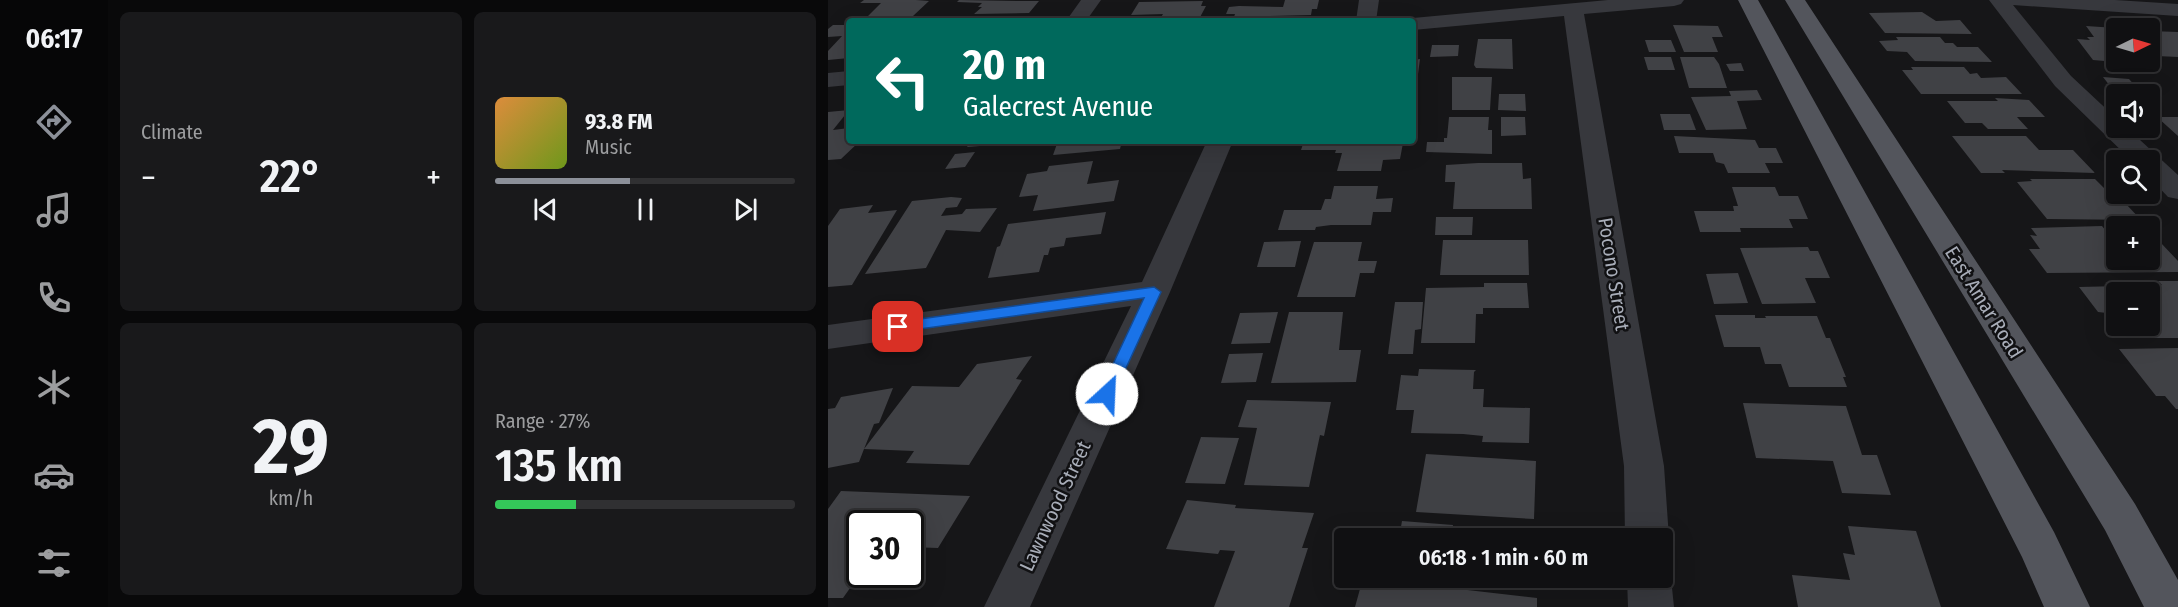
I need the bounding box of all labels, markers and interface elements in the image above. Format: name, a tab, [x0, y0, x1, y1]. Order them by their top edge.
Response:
north arrow	[2106, 18, 2160, 72]
map controls	[2106, 18, 2160, 336]
text: 06:17	[25, 23, 83, 55]
text: 20 m	[963, 40, 1046, 90]
icon: left	[864, 42, 942, 120]
button: sound	[2106, 84, 2160, 138]
text: Galecrest Avenue	[963, 91, 1153, 123]
icon: directions	[33, 101, 75, 143]
text: 93.8 FM	[585, 108, 653, 135]
text: Climate	[141, 120, 203, 144]
text: Music	[585, 135, 632, 159]
text: 22°	[260, 150, 322, 204]
button: search	[2106, 150, 2160, 204]
text: −	[141, 158, 156, 198]
text: +	[426, 158, 441, 198]
icon: music	[33, 189, 75, 231]
icon: previous	[529, 193, 562, 226]
icon: pause	[629, 193, 662, 226]
icon: next	[729, 193, 762, 226]
street label: Pocono Street	[1593, 216, 1635, 333]
button: +	[2106, 216, 2160, 270]
street label: East Amar Road	[1940, 242, 2028, 362]
icon: phone	[33, 277, 75, 319]
button: −	[2106, 282, 2160, 336]
pin	[872, 301, 923, 352]
icon: arrive	[881, 310, 914, 343]
position arrow	[1075, 362, 1139, 426]
icon: climate	[33, 366, 75, 408]
text: 29	[253, 400, 329, 494]
text: Range · 27%	[495, 409, 591, 433]
street label: Lawnwood Street	[1014, 437, 1096, 575]
text: 135 km	[495, 439, 623, 493]
icon: car	[33, 454, 75, 496]
text: km/h	[269, 486, 313, 510]
speed limit sign: 30	[846, 510, 924, 588]
icon: filters	[33, 542, 75, 584]
text: 06:18 · 1 min · 60 m	[1419, 544, 1588, 571]

